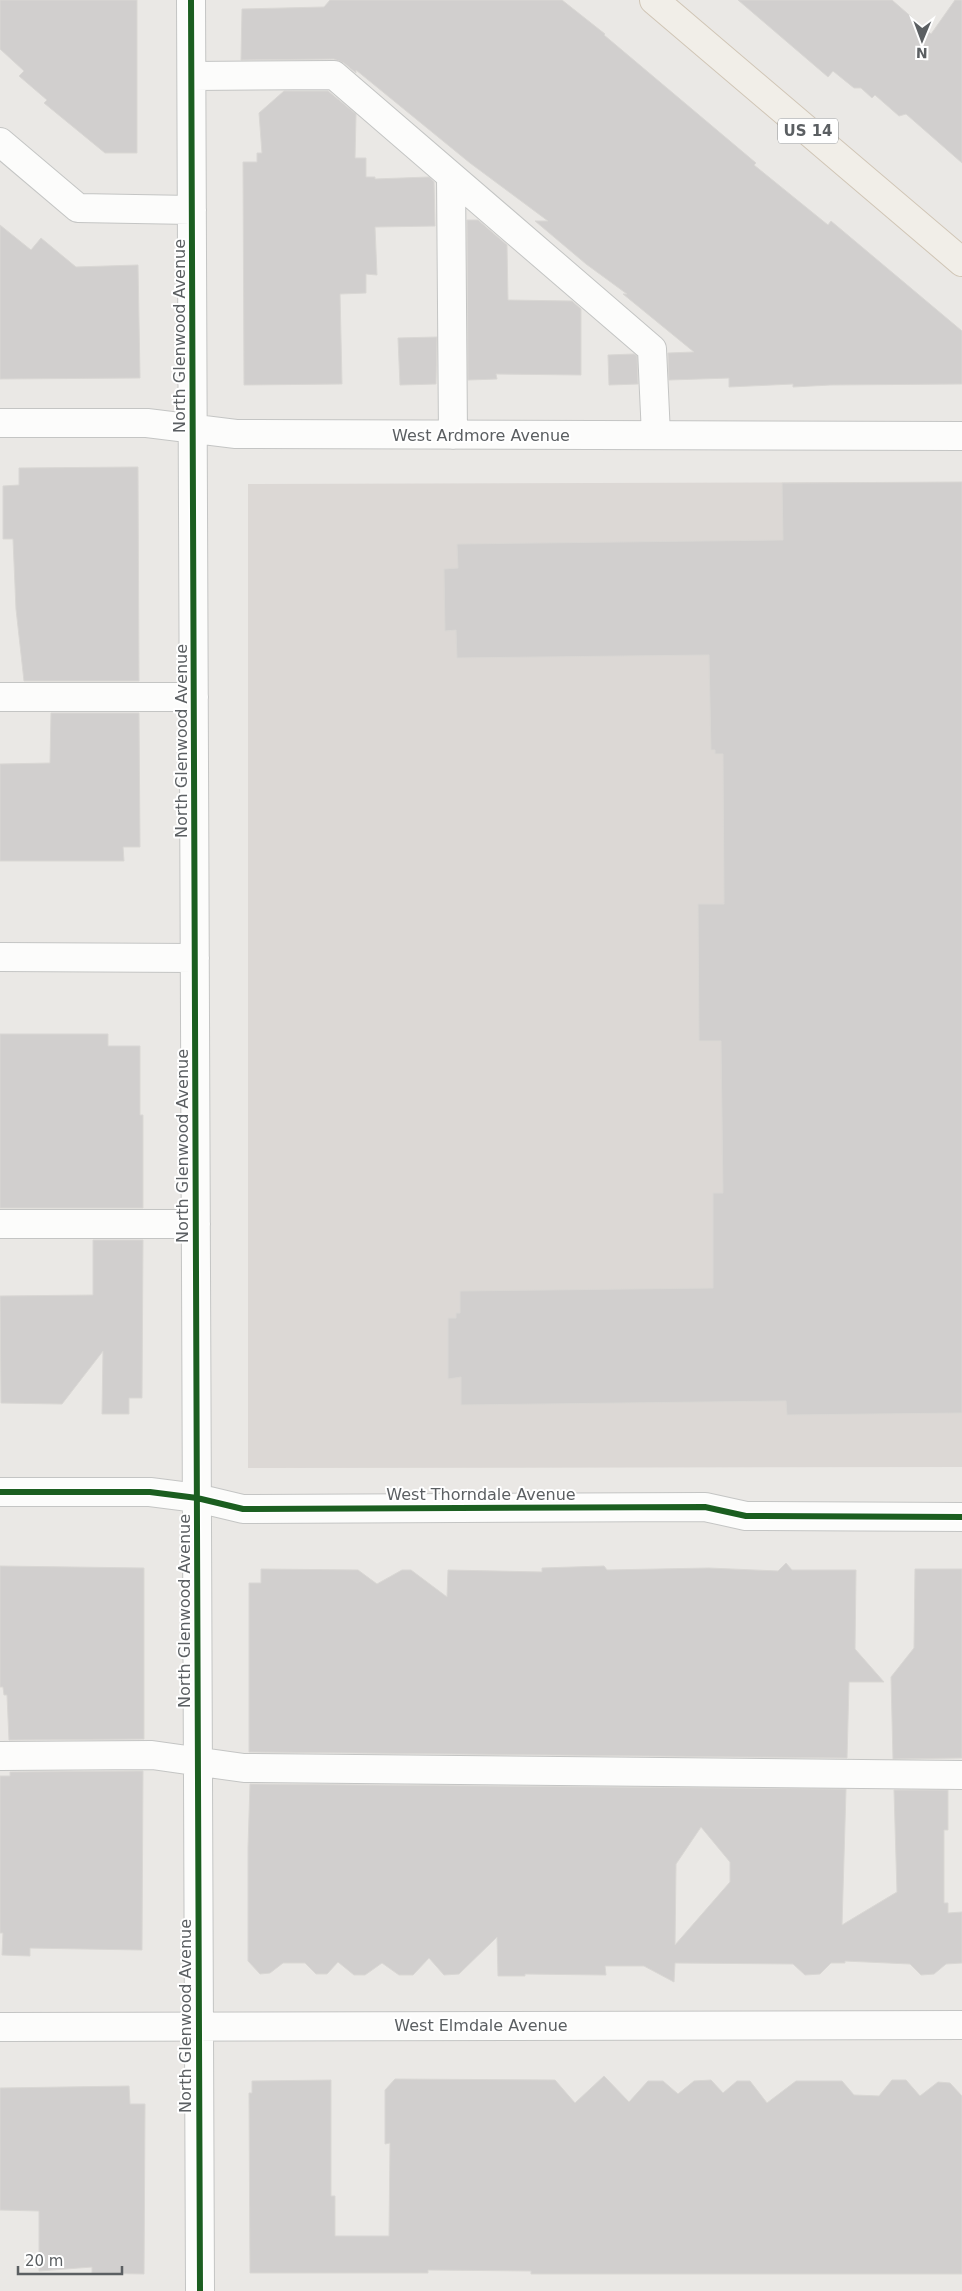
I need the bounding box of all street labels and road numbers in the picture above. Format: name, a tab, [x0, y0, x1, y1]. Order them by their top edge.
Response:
road number: US 14	[778, 118, 838, 144]
street label: North Glenwood Avenue	[170, 239, 189, 433]
street label: West Ardmore Avenue	[392, 426, 570, 445]
street label: North Glenwood Avenue	[172, 644, 191, 838]
street label: North Glenwood Avenue	[173, 1049, 192, 1243]
street label: West Thorndale Avenue	[386, 1485, 576, 1504]
street label: North Glenwood Avenue	[175, 1514, 194, 1708]
street label: North Glenwood Avenue	[176, 1919, 195, 2113]
street label: West Elmdale Avenue	[394, 2016, 568, 2035]

